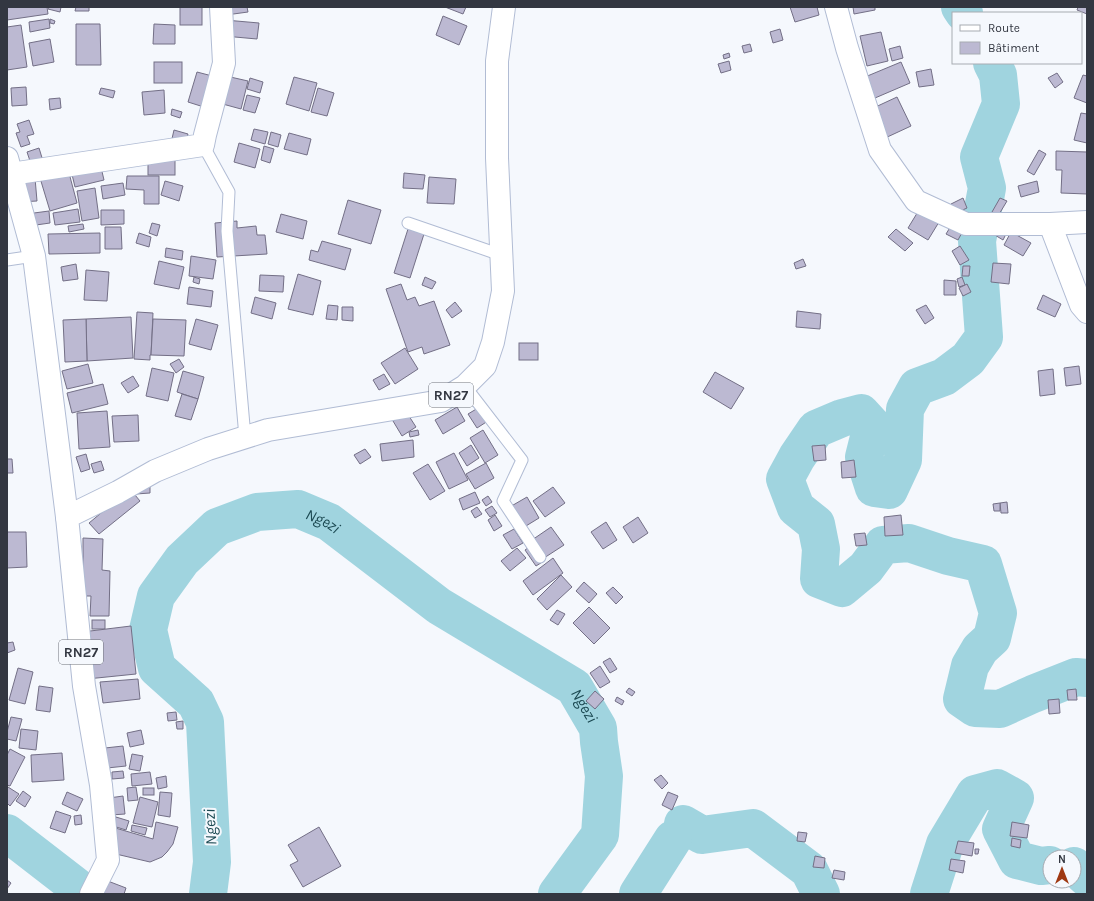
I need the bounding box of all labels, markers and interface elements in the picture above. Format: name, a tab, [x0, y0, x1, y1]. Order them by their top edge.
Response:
legend	[952, 12, 1082, 64]
text: Route	[988, 21, 1020, 35]
text: Bâtiment	[988, 41, 1040, 55]
road number: RN27	[429, 383, 473, 407]
water label: Ngezi	[303, 504, 345, 537]
road number: RN27	[59, 640, 103, 664]
water label: Ngezi	[567, 685, 602, 726]
water label: Ngezi	[200, 808, 220, 846]
north arrow	[1042, 849, 1082, 889]
text: N	[1058, 853, 1066, 866]

